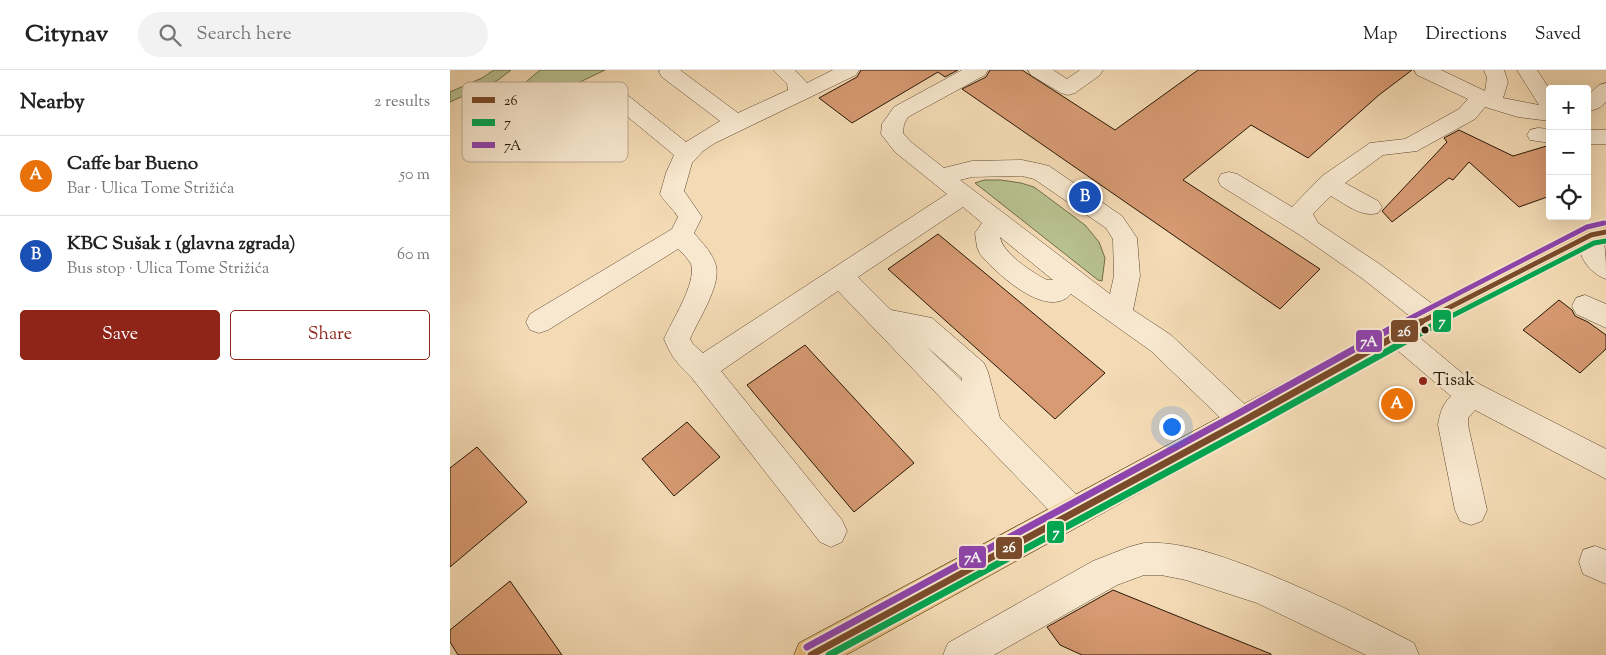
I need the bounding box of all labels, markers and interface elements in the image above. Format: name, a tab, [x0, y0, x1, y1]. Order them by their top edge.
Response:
search box	[138, 12, 488, 57]
text: Citynav	[25, 18, 108, 52]
icon: search	[156, 21, 184, 49]
text: Search here	[196, 21, 292, 48]
text: Map	[1363, 22, 1398, 48]
text: Directions	[1426, 22, 1507, 48]
text: Saved	[1535, 22, 1581, 48]
legend	[462, 82, 628, 162]
map controls	[1546, 85, 1591, 220]
button: +	[1546, 85, 1591, 130]
text: Nearby	[20, 88, 85, 118]
text: 2 results	[374, 91, 430, 114]
text: 26	[504, 92, 518, 112]
text: 7	[504, 114, 511, 134]
button: −	[1546, 130, 1591, 175]
text: 7A	[504, 137, 522, 157]
text: Caffe bar Bueno	[67, 151, 198, 178]
text: A	[30, 164, 43, 187]
text: 50 m	[399, 164, 430, 187]
button: locate	[1546, 175, 1591, 220]
text: Bar · Ulica Tome Strižića	[67, 178, 234, 201]
pin: B	[1069, 178, 1101, 216]
text: KBC Sušak 1 (glavna zgrada)	[67, 231, 295, 258]
text: B	[31, 244, 41, 267]
text: 60 m	[397, 244, 430, 267]
text: Bus stop · Ulica Tome Strižića	[67, 258, 269, 281]
line badge: 7	[1432, 309, 1452, 333]
button: Save	[20, 310, 220, 360]
button: Share	[230, 310, 430, 360]
text: 7	[1438, 313, 1446, 333]
line badge: 26	[1390, 319, 1419, 343]
text: 26	[1397, 323, 1411, 343]
unlabelled marker	[1420, 325, 1430, 335]
line badge: 7A	[1355, 329, 1383, 353]
text: 7A	[1360, 333, 1378, 353]
place label: Tisak	[1433, 368, 1475, 394]
marker: Tisak	[1417, 375, 1429, 387]
pin: A	[1381, 385, 1413, 423]
your location	[1159, 414, 1185, 440]
line badge: 7	[1046, 520, 1065, 544]
text: 7	[1052, 524, 1060, 544]
line badge: 26	[995, 536, 1023, 560]
text: 26	[1002, 539, 1016, 559]
line badge: 7A	[958, 545, 987, 569]
text: 7A	[964, 549, 982, 569]

